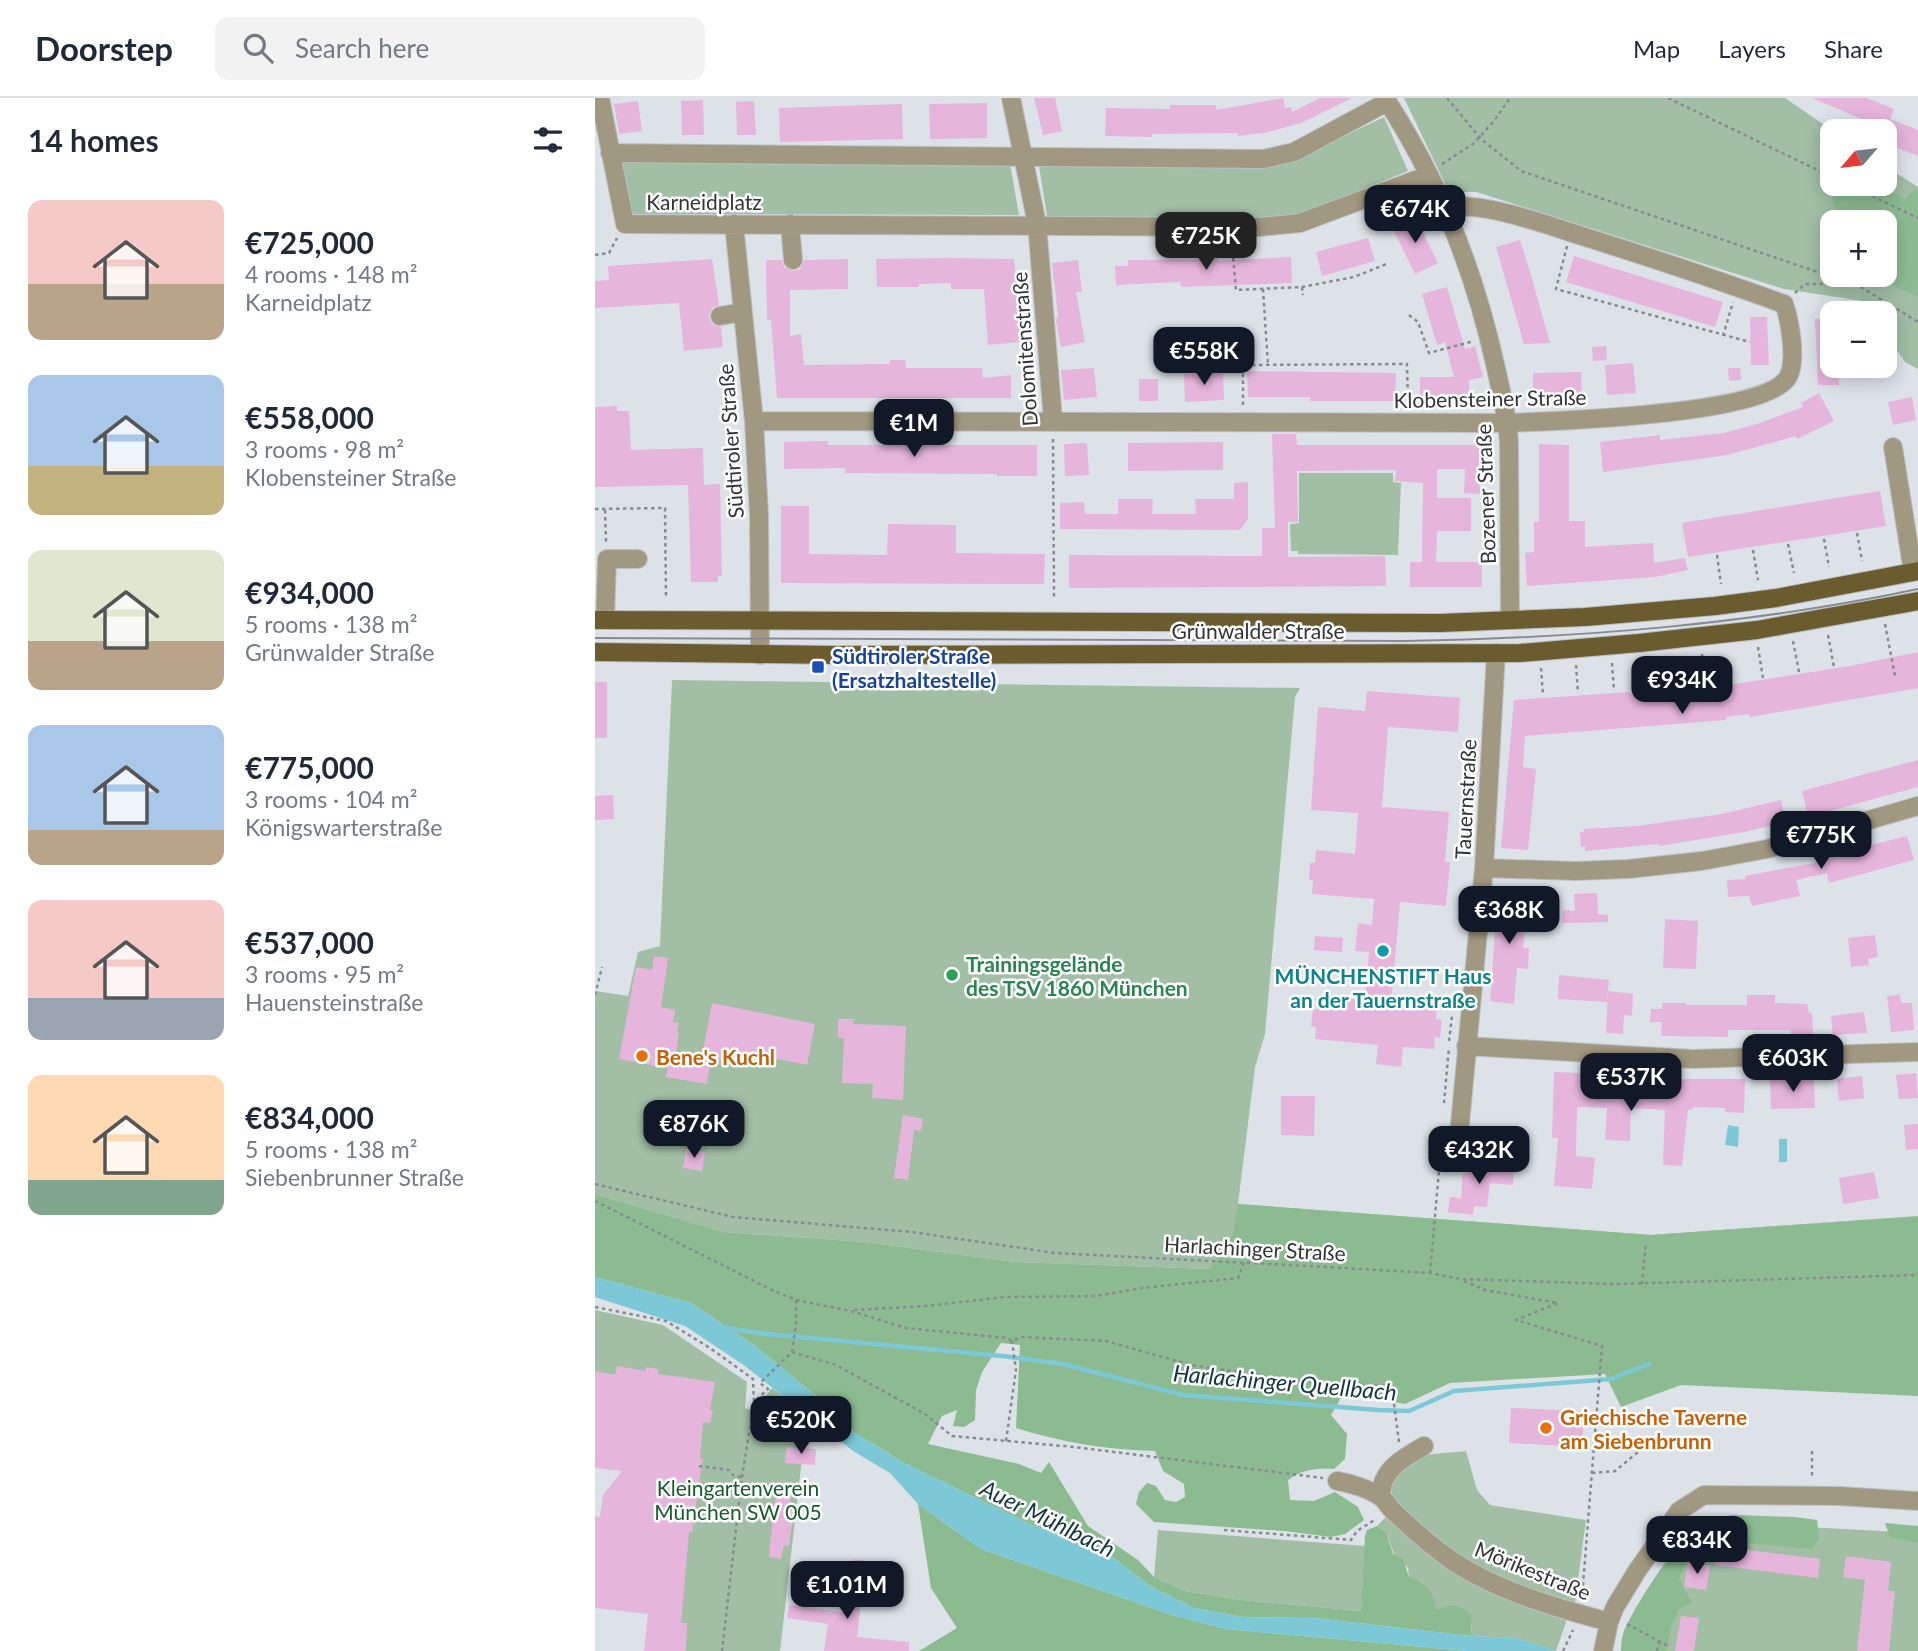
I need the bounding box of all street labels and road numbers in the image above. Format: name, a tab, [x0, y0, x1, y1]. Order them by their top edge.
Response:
street label: Karneidplatz	[646, 189, 762, 214]
street label: Dolomitenstraße	[1006, 271, 1042, 427]
street label: Südtiroler Straße	[712, 363, 748, 519]
street label: Klobensteiner Straße	[1393, 384, 1587, 412]
street label: Bozener Straße	[1470, 423, 1500, 565]
street label: Grünwalder Straße	[1171, 618, 1345, 643]
street label: Tauernstraße	[1449, 738, 1481, 860]
street label: Harlachinger Straße	[1164, 1231, 1346, 1265]
street label: Mörikestraße	[1471, 1535, 1595, 1605]

